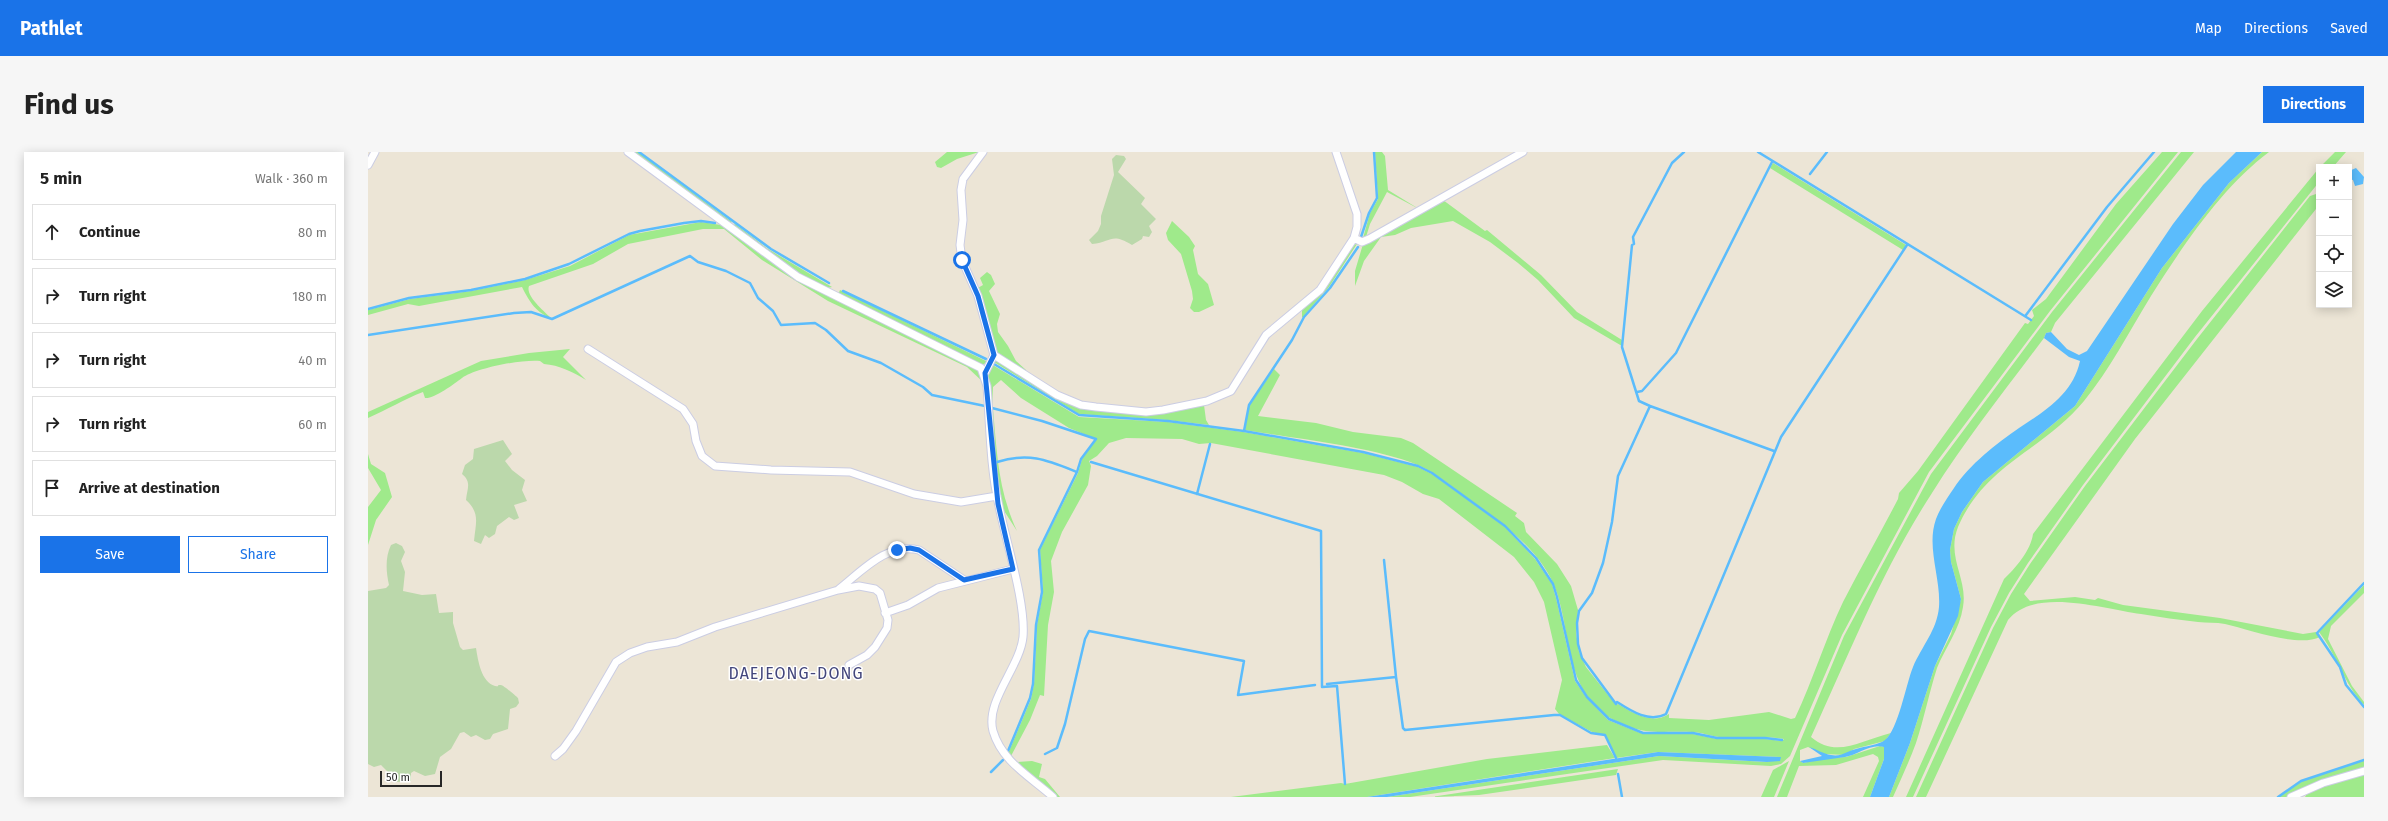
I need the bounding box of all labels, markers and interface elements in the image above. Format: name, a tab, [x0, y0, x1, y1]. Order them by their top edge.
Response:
text: Pathlet	[20, 17, 83, 40]
text: Map	[2195, 20, 2222, 37]
text: Directions	[2244, 20, 2308, 37]
text: Saved	[2330, 20, 2368, 37]
button: Directions	[2263, 86, 2364, 123]
text: Find us	[24, 88, 114, 121]
map controls	[2316, 164, 2352, 308]
button: +	[2316, 164, 2352, 200]
text: 5 min	[40, 168, 82, 189]
text: Walk · 360 m	[255, 171, 328, 186]
button: −	[2316, 200, 2352, 236]
icon: ahead	[41, 221, 63, 243]
text: Continue	[79, 223, 140, 241]
text: 80 m	[298, 225, 327, 240]
button: locate	[2316, 236, 2352, 272]
route start	[953, 251, 971, 269]
button: layers	[2316, 272, 2352, 308]
icon: right	[41, 285, 63, 307]
text: Turn right	[79, 287, 146, 305]
text: 180 m	[292, 289, 327, 304]
icon: right	[41, 349, 63, 371]
text: Turn right	[79, 351, 146, 369]
text: 40 m	[298, 353, 327, 368]
icon: right	[41, 413, 63, 435]
text: Turn right	[79, 415, 146, 433]
text: 60 m	[298, 417, 327, 432]
icon: arrive	[41, 477, 63, 499]
text: Arrive at destination	[79, 479, 220, 497]
button: Save	[40, 536, 180, 573]
button: Share	[188, 536, 328, 573]
route end	[888, 541, 906, 559]
district label: DAEJEONG-DONG	[729, 664, 863, 683]
scale bar	[380, 769, 442, 788]
text: 50 m	[386, 771, 410, 784]

